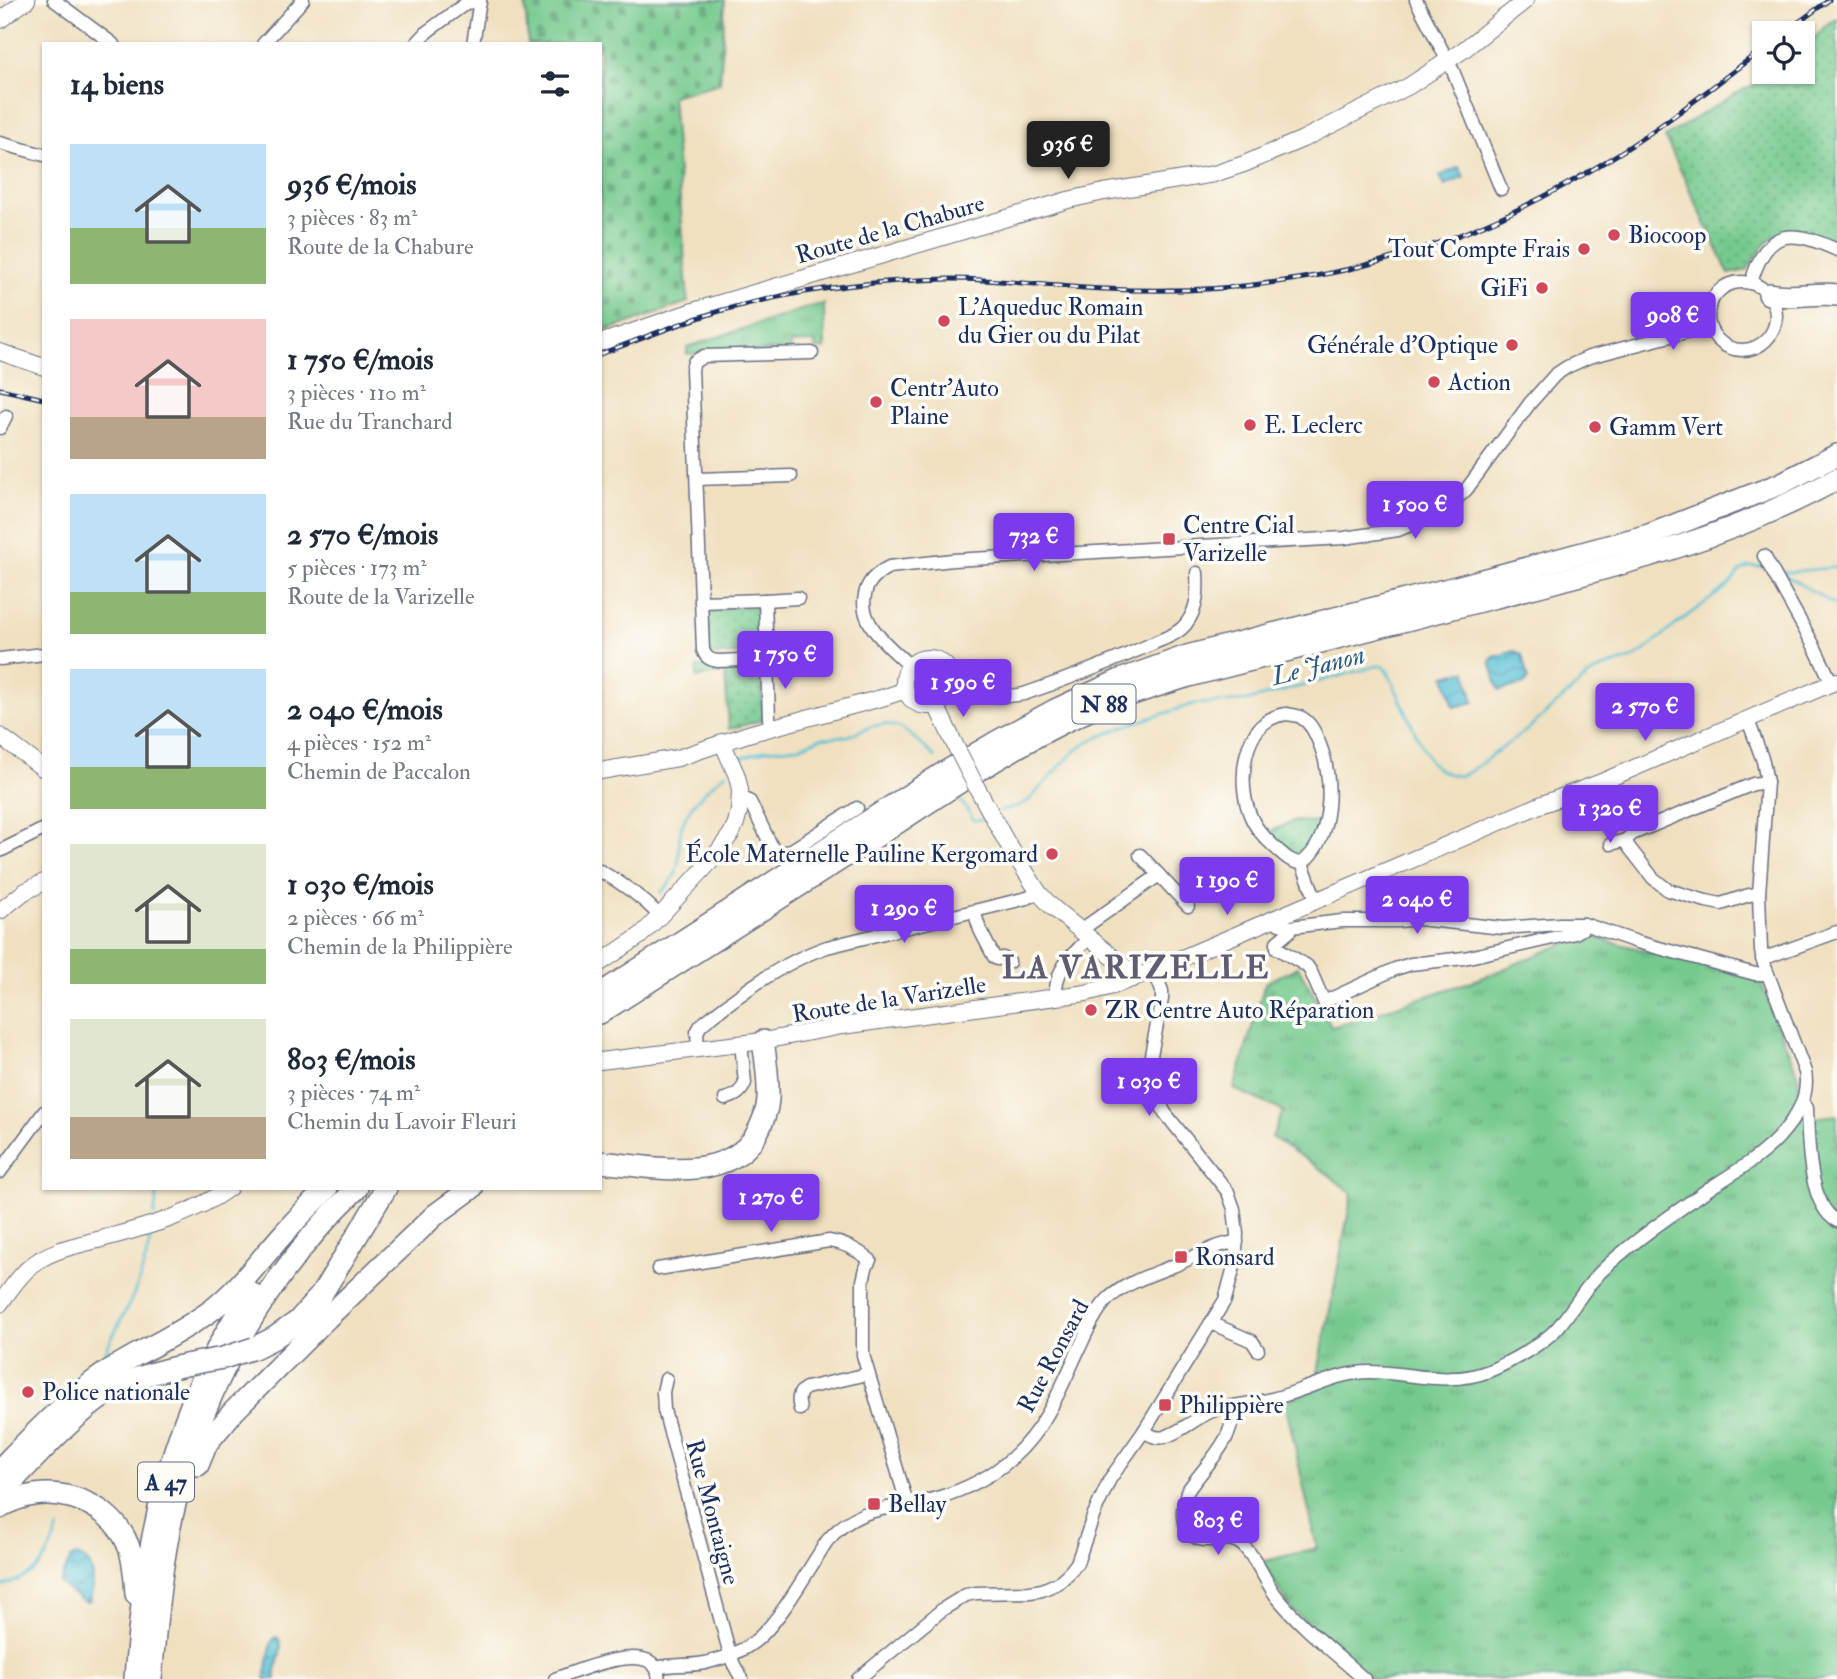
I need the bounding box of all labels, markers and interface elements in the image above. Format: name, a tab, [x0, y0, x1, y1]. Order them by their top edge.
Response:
map controls	[1752, 21, 1815, 84]
button: locate	[1752, 21, 1815, 84]
icon: filters	[536, 65, 574, 103]
text: 14 biens	[70, 66, 164, 103]
pin: 936 €	[1019, 122, 1117, 181]
text: 936 €	[1043, 129, 1093, 158]
text: 936 €/mois	[287, 166, 416, 203]
icon: home	[126, 172, 210, 256]
street label: Route de la Chabure	[792, 188, 988, 271]
text: 3 pièces · 83 m²	[287, 203, 418, 232]
place label: Biocoop	[1628, 220, 1706, 251]
marker: Biocoop	[1606, 227, 1622, 243]
text: Route de la Chabure	[287, 232, 474, 261]
place label: Tout Compte Frais	[1388, 234, 1570, 265]
marker: Tout Compte Frais	[1576, 241, 1592, 257]
place label: GiFi	[1480, 273, 1528, 304]
marker: GiFi	[1534, 280, 1550, 296]
place label: L'Aqueduc Romain du Gier ou du Pilat	[958, 292, 1143, 351]
pin: 908 €	[1624, 292, 1722, 352]
text: 908 €	[1647, 300, 1699, 329]
marker: L'Aqueduc Romain du Gier ou du Pilat	[936, 313, 952, 329]
place label: Générale d'Optique	[1307, 330, 1498, 361]
marker: Générale d'Optique	[1504, 337, 1520, 353]
text: 1 750 €/mois	[287, 341, 434, 378]
icon: home	[126, 347, 210, 431]
place label: Action	[1447, 367, 1511, 398]
place label: Centr'Auto Plaine	[890, 373, 999, 432]
marker: Action	[1426, 374, 1442, 390]
text: 3 pièces · 110 m²	[287, 378, 426, 407]
marker: Centr'Auto Plaine	[868, 394, 884, 410]
text: Rue du Tranchard	[287, 407, 453, 436]
place label: E. Leclerc	[1264, 410, 1363, 441]
place label: Gamm Vert	[1609, 412, 1723, 443]
marker: E. Leclerc	[1242, 417, 1258, 433]
marker: Gamm Vert	[1587, 419, 1603, 435]
pin: 1 500 €	[1350, 482, 1480, 541]
text: 1 500 €	[1383, 489, 1447, 518]
place label: Centre Cial Varizelle	[1183, 510, 1294, 569]
pin: 732 €	[985, 514, 1083, 573]
text: 2 570 €/mois	[287, 516, 438, 553]
text: 732 €	[1009, 521, 1059, 550]
icon: home	[126, 522, 210, 606]
marker: Centre Cial Varizelle	[1161, 531, 1177, 547]
text: 5 pièces · 173 m²	[287, 553, 427, 582]
text: Route de la Varizelle	[287, 582, 475, 611]
pin: 1 750 €	[720, 632, 850, 691]
text: 1 750 €	[753, 639, 817, 668]
water label: Le Janon	[1267, 639, 1368, 693]
pin: 1 590 €	[898, 660, 1028, 719]
text: 1 590 €	[930, 667, 996, 696]
road number: N 88	[1072, 684, 1136, 724]
pin: 2 570 €	[1580, 684, 1710, 743]
text: 2 040 €/mois	[287, 691, 443, 728]
text: 2 570 €	[1611, 691, 1679, 720]
icon: home	[126, 697, 210, 781]
text: 4 pièces · 152 m²	[287, 728, 431, 757]
text: Chemin de Paccalon	[287, 757, 471, 786]
pin: 1 320 €	[1545, 786, 1675, 845]
text: 1 320 €	[1578, 793, 1642, 822]
place label: École Maternelle Pauline Kergomard	[686, 838, 1038, 870]
marker: École Maternelle Pauline Kergomard	[1044, 846, 1060, 862]
pin: 1 190 €	[1162, 858, 1292, 917]
text: 1 190 €	[1195, 865, 1259, 894]
text: 1 030 €/mois	[287, 866, 434, 903]
icon: home	[126, 872, 210, 956]
pin: 2 040 €	[1352, 876, 1482, 936]
text: 2 040 €	[1382, 884, 1452, 913]
pin: 1 290 €	[839, 886, 969, 945]
text: 1 290 €	[871, 893, 937, 922]
text: 2 pièces · 66 m²	[287, 903, 424, 932]
text: Chemin de la Philippière	[287, 932, 513, 961]
district label: LA VARIZELLE	[1002, 948, 1270, 988]
street label: Route de la Varizelle	[790, 969, 988, 1030]
place label: ZR Centre Auto Réparation	[1105, 995, 1374, 1026]
marker: ZR Centre Auto Réparation	[1083, 1002, 1099, 1018]
text: 803 €/mois	[287, 1041, 415, 1078]
icon: home	[126, 1047, 210, 1131]
pin: 1 030 €	[1084, 1058, 1214, 1118]
text: 1 030 €	[1117, 1066, 1181, 1095]
text: 3 pièces · 74 m²	[287, 1078, 420, 1107]
text: Chemin du Lavoir Fleuri	[287, 1107, 517, 1136]
pin: 1 270 €	[706, 1174, 836, 1234]
text: 1 270 €	[738, 1182, 804, 1211]
place label: Ronsard	[1195, 1242, 1275, 1273]
marker: Ronsard	[1173, 1249, 1189, 1265]
street label: Rue Ronsard	[1011, 1294, 1096, 1418]
place label: Police nationale	[42, 1377, 190, 1408]
marker: Police nationale	[20, 1384, 36, 1400]
place label: Philippière	[1179, 1390, 1284, 1421]
marker: Philippière	[1157, 1397, 1173, 1413]
street label: Rue Montaigne	[678, 1436, 747, 1588]
road number: A 47	[138, 1462, 194, 1502]
place label: Bellay	[888, 1489, 947, 1520]
marker: Bellay	[866, 1496, 882, 1512]
pin: 803 €	[1169, 1498, 1267, 1557]
text: 803 €	[1193, 1505, 1243, 1534]

